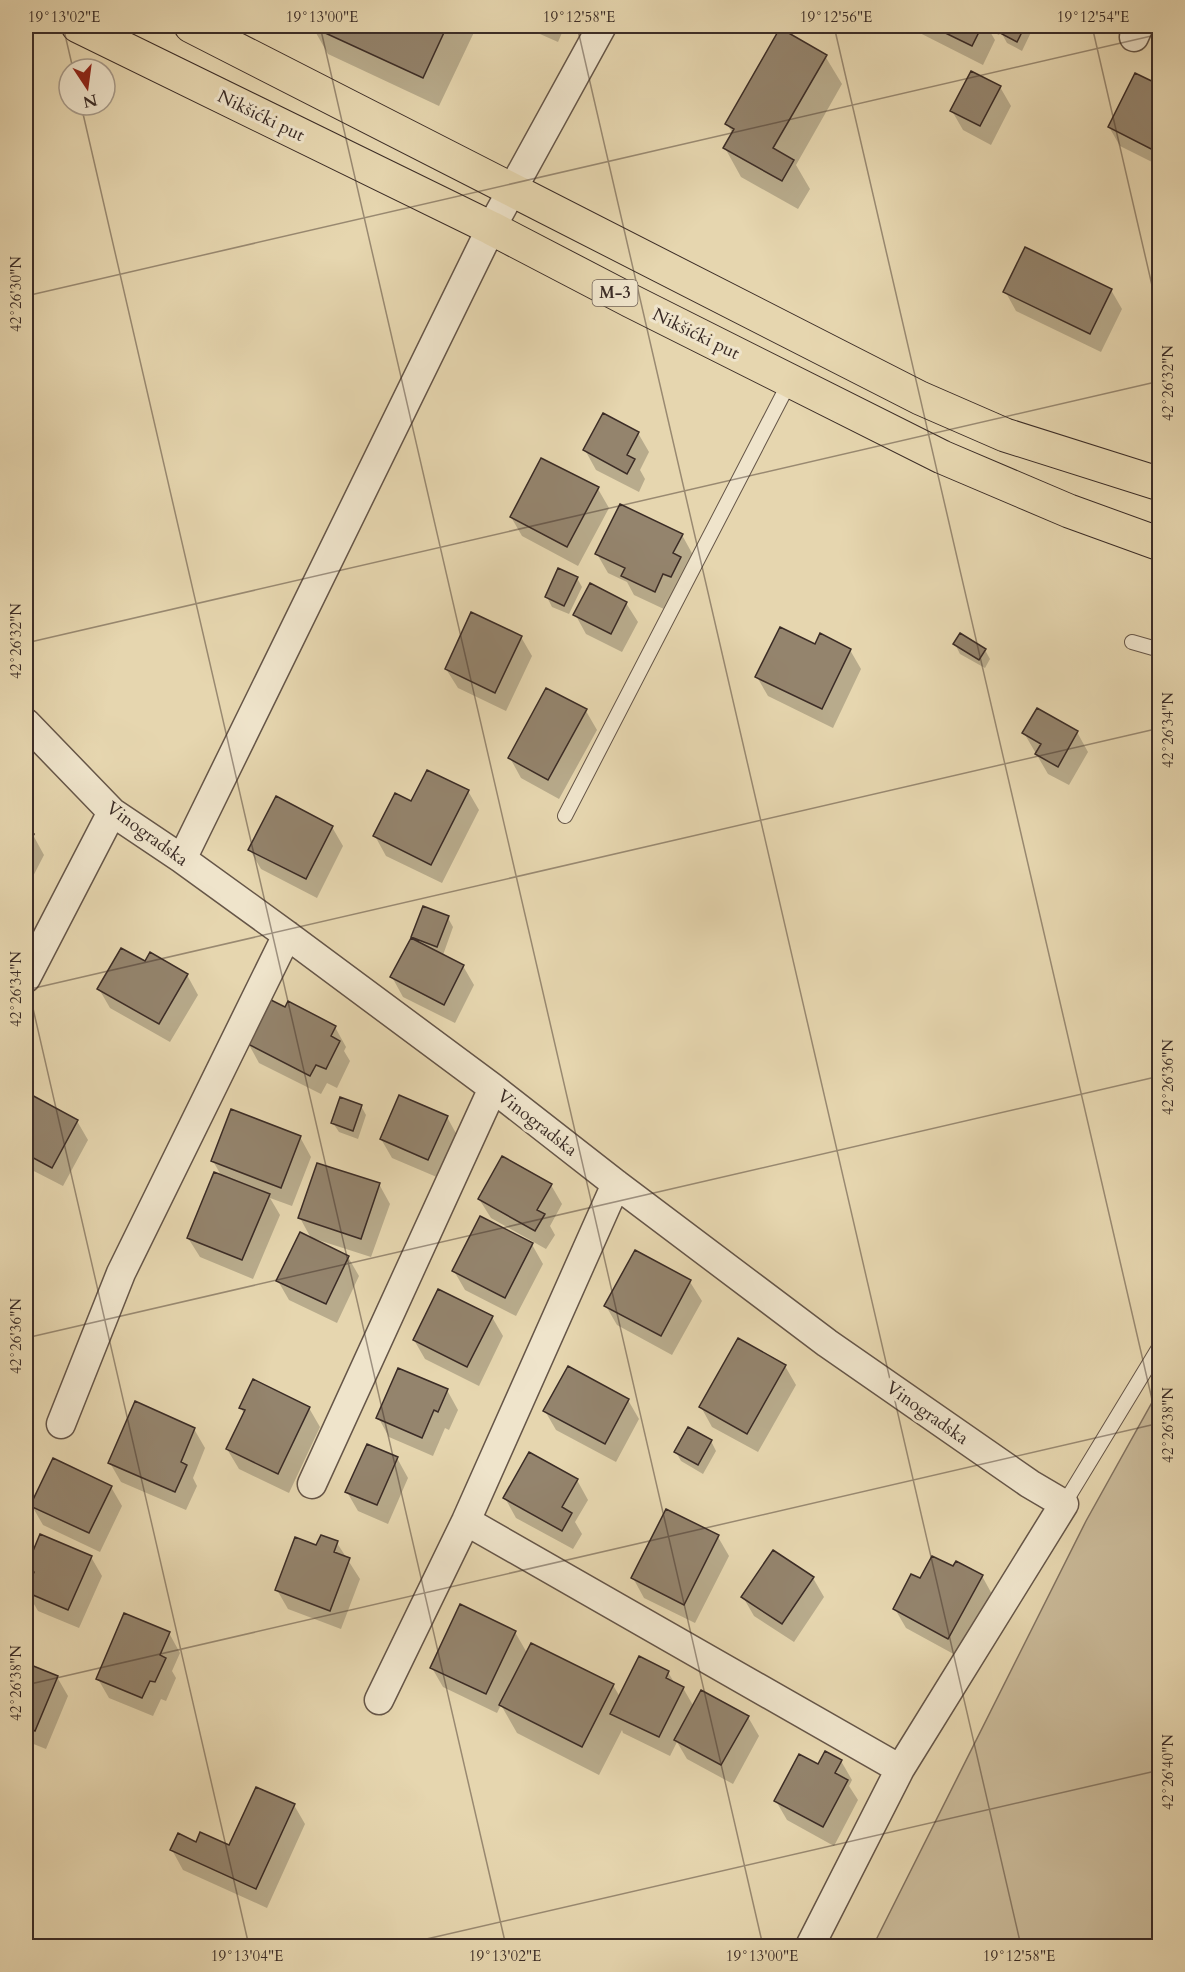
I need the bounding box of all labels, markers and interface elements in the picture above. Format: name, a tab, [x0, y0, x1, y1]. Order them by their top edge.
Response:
text: 19°13'02"E	[28, 7, 100, 27]
text: 19°13'00"E	[286, 7, 358, 27]
text: 19°12'58"E	[543, 7, 615, 27]
text: 19°12'56"E	[800, 7, 872, 27]
text: 19°12'54"E	[1057, 7, 1129, 27]
north arrow	[57, 57, 117, 117]
street label: Nikšićki put	[213, 84, 309, 148]
text: N	[81, 88, 99, 113]
text: 42°26'30"N	[6, 256, 26, 332]
road number: M-3	[592, 280, 638, 306]
street label: Nikšićki put	[648, 302, 744, 366]
text: 42°26'32"N	[1158, 345, 1178, 421]
text: 42°26'32"N	[6, 603, 26, 679]
text: 42°26'34"N	[1158, 692, 1178, 768]
street label: Vinogradska	[101, 796, 193, 872]
text: 42°26'34"N	[6, 951, 26, 1027]
text: 42°26'36"N	[1158, 1039, 1178, 1115]
street label: Vinogradska	[492, 1084, 583, 1162]
text: 42°26'36"N	[6, 1298, 26, 1374]
street label: Vinogradska	[881, 1375, 974, 1451]
text: 42°26'38"N	[1158, 1387, 1178, 1463]
text: 42°26'38"N	[6, 1645, 26, 1721]
text: 42°26'40"N	[1158, 1734, 1178, 1810]
text: 19°13'04"E	[211, 1946, 283, 1966]
text: 19°13'02"E	[469, 1946, 541, 1966]
text: 19°13'00"E	[726, 1946, 798, 1966]
text: 19°12'58"E	[983, 1946, 1055, 1966]

